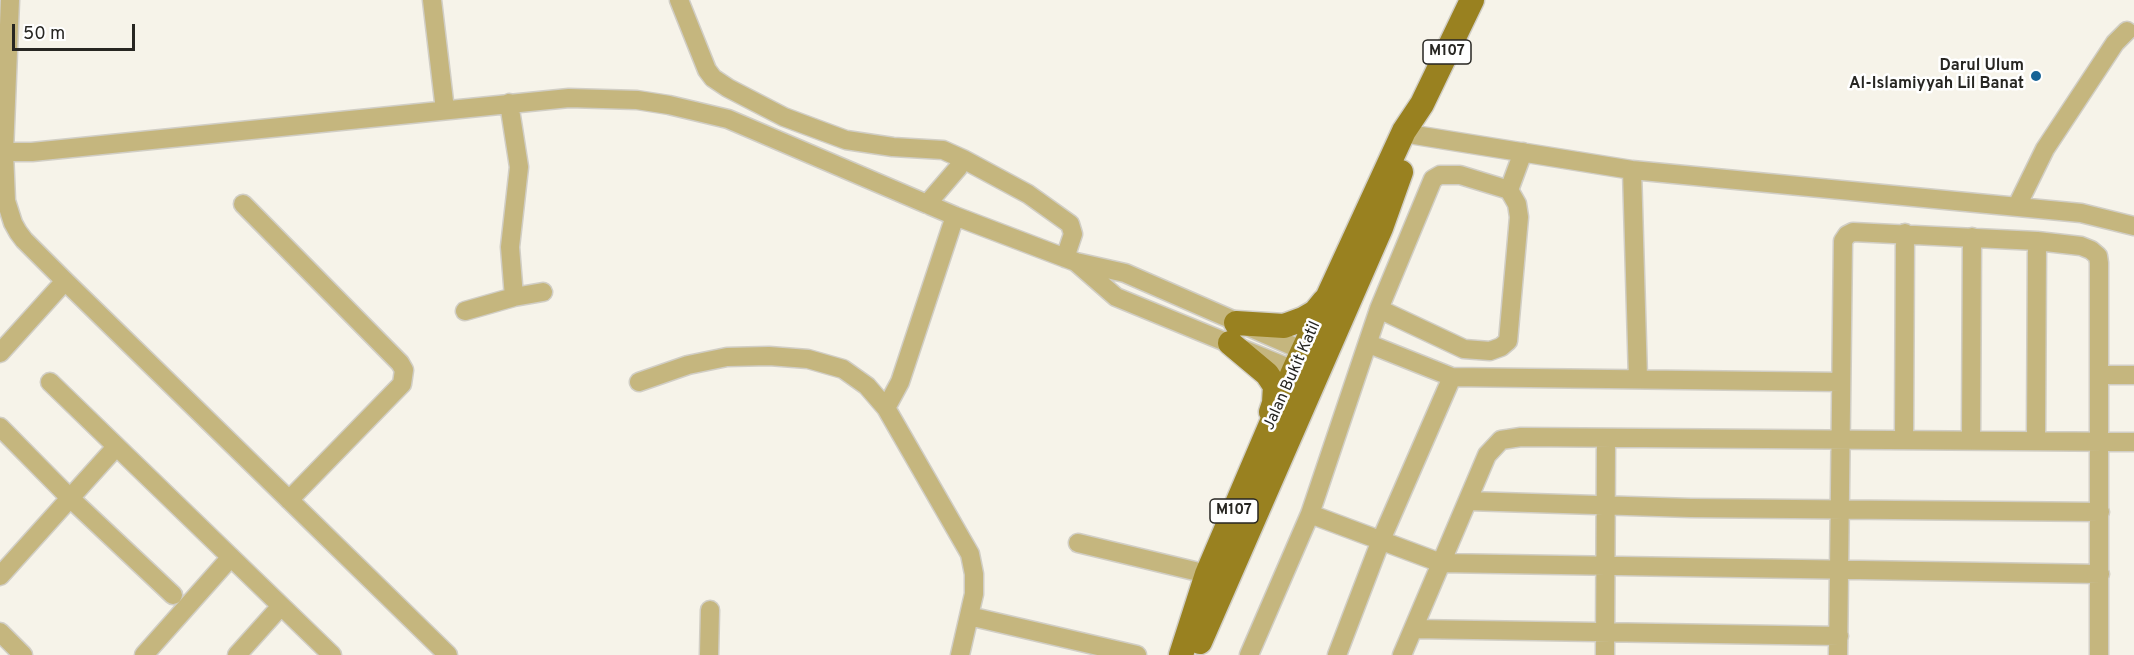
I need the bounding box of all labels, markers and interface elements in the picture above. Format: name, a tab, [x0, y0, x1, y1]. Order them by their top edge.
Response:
scale bar	[15, 12, 138, 50]
text: 50 m	[23, 23, 65, 46]
road number: M107	[1423, 40, 1471, 64]
place label: Darul Ulum Al-Islamiyyah Lil Banat	[1849, 57, 2024, 95]
marker: Darul Ulum Al-Islamiyyah Lil Banat	[2029, 69, 2043, 83]
street label: Jalan Bukit Katil	[1260, 319, 1326, 433]
road number: M107	[1210, 499, 1258, 523]

